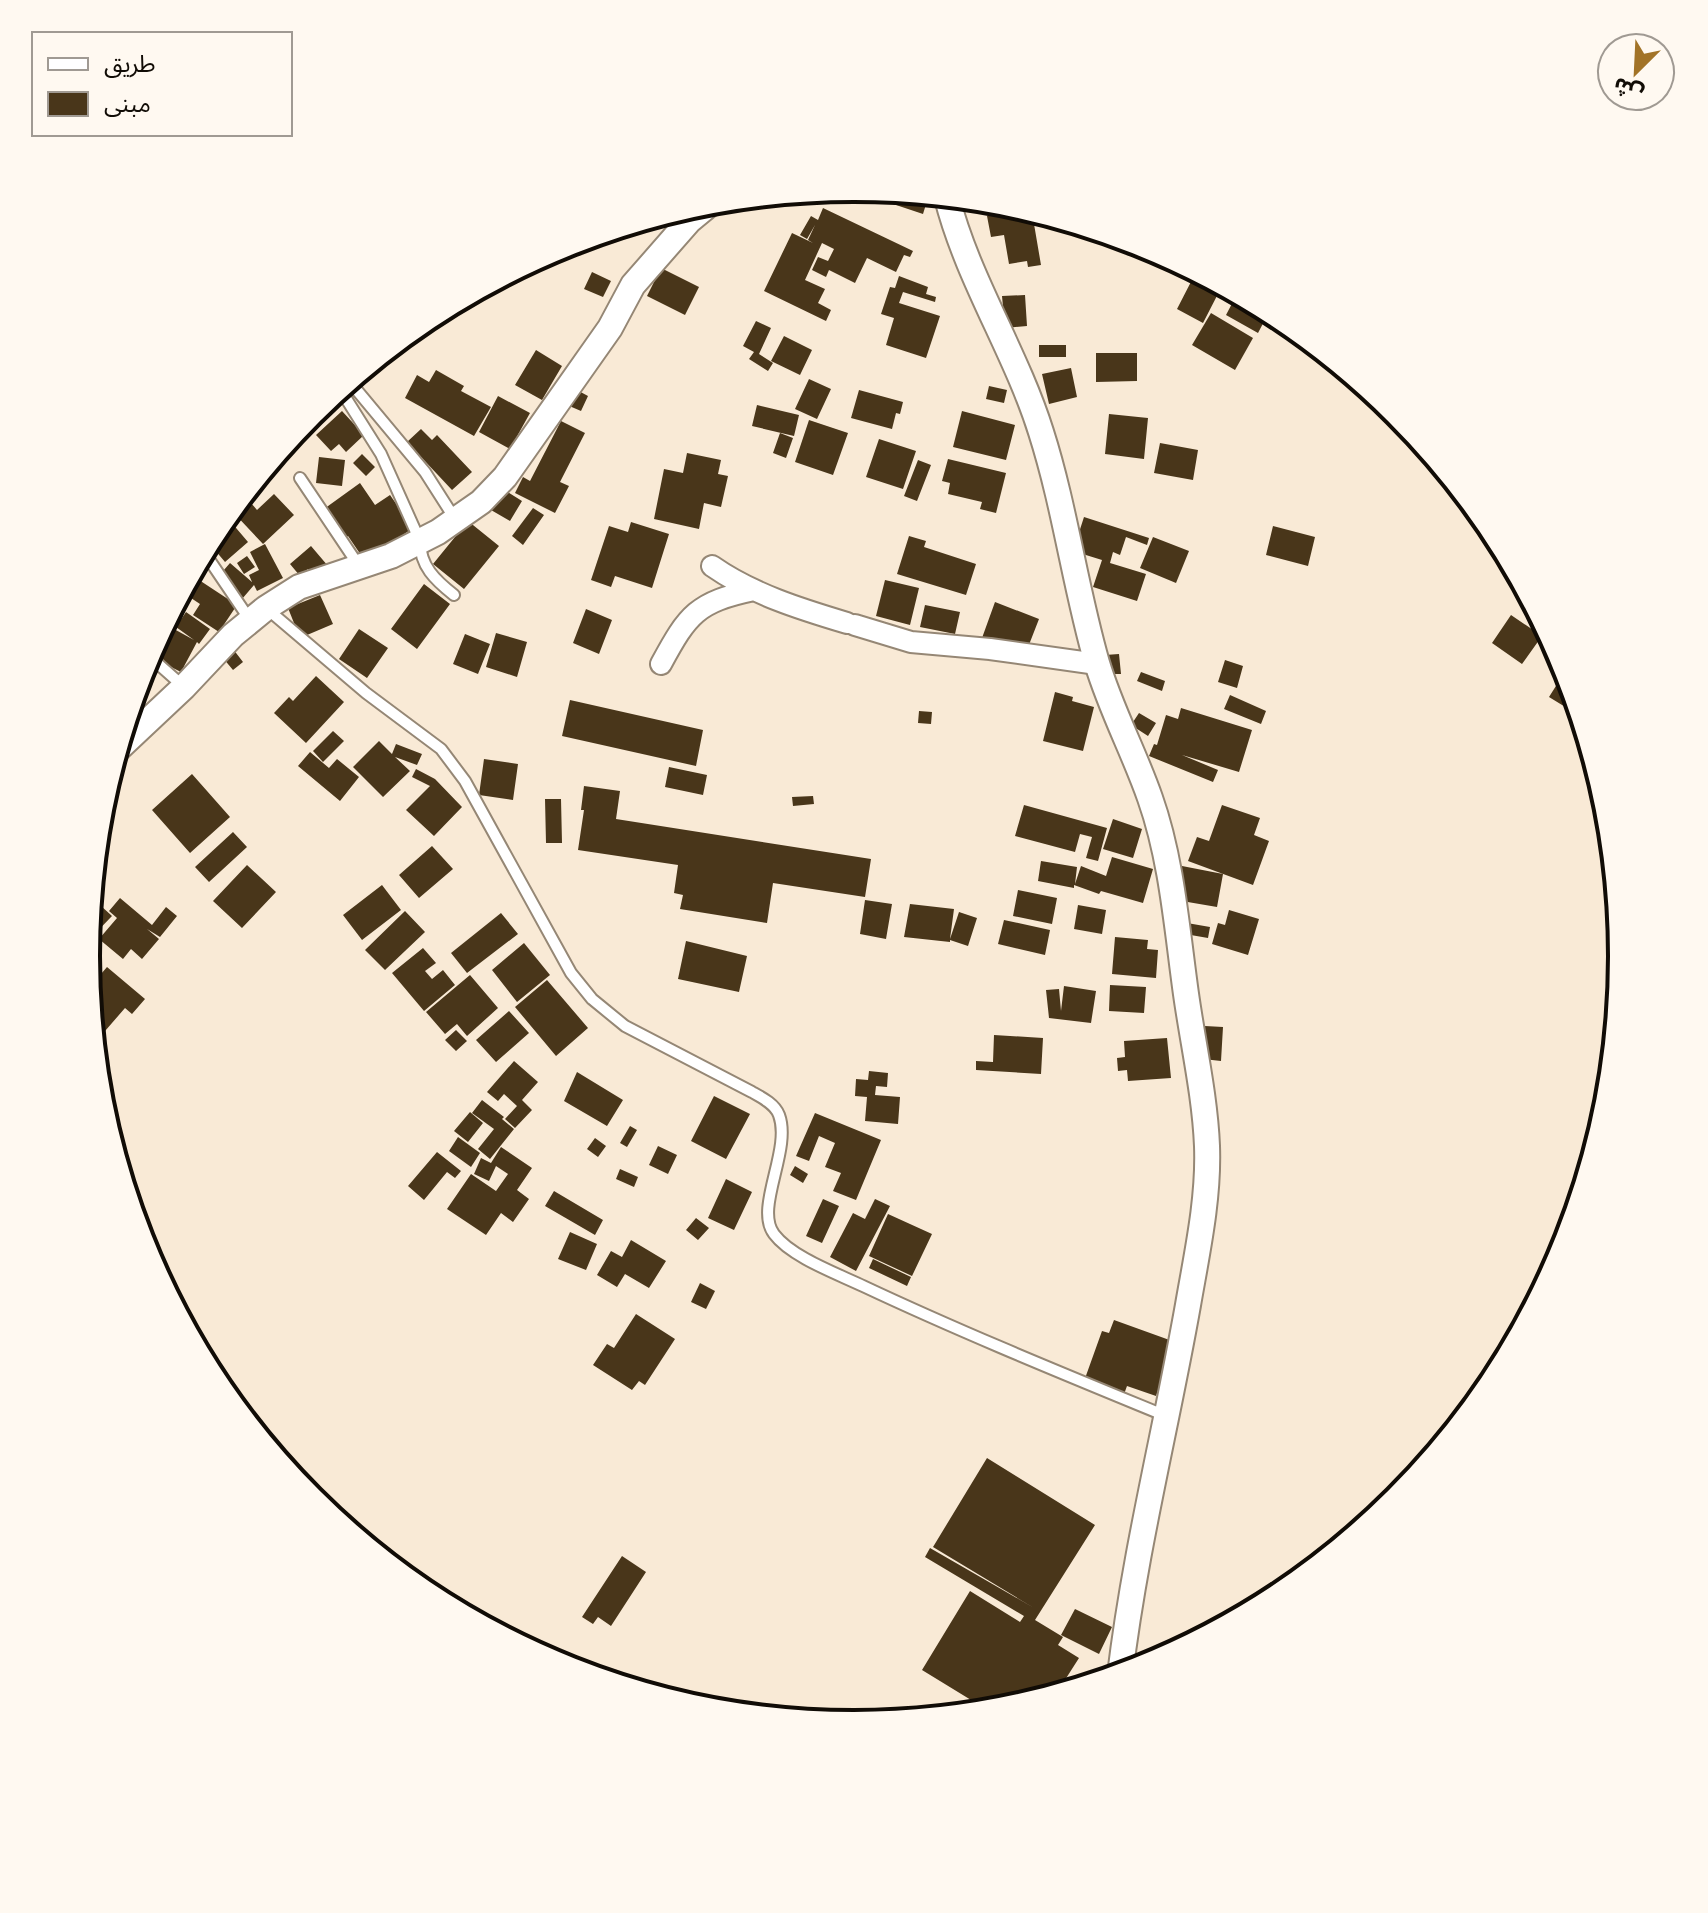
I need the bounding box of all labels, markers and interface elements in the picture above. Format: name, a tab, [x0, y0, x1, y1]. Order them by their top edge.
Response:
legend	[32, 32, 292, 136]
north arrow	[1596, 32, 1676, 112]
text: طريق	[104, 48, 156, 79]
text: ش	[1608, 71, 1647, 109]
text: مبنى	[104, 88, 151, 119]

